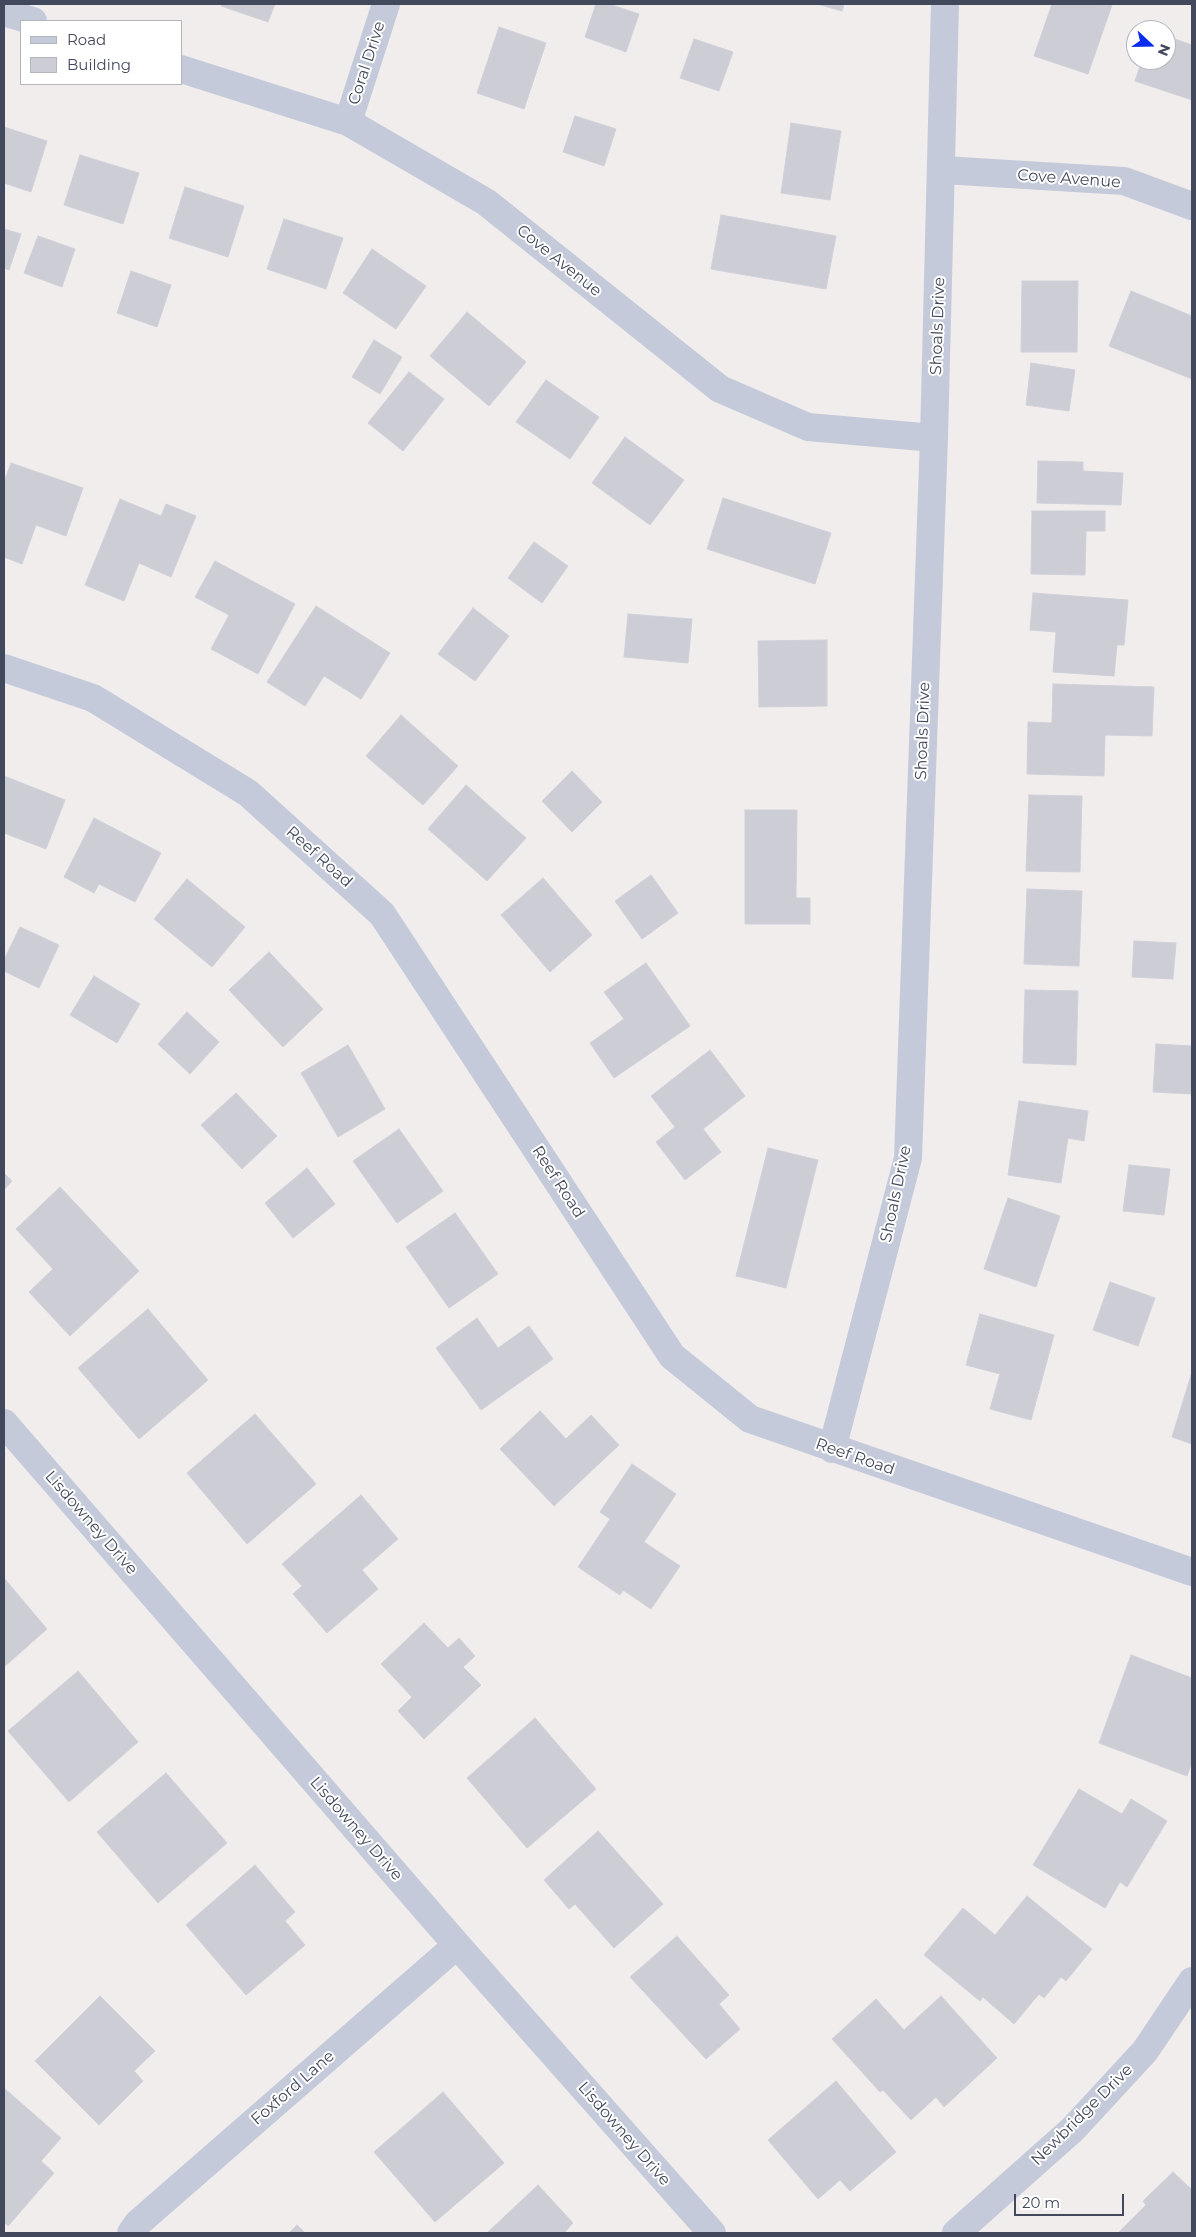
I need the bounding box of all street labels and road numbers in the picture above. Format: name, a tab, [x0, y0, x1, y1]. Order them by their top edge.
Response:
street label: Coral Drive	[344, 19, 390, 107]
street label: Cove Avenue	[1017, 166, 1121, 192]
street label: Cove Avenue	[513, 221, 605, 301]
street label: Shoals Drive	[927, 277, 949, 375]
street label: Shoals Drive	[912, 682, 934, 780]
street label: Reef Road	[282, 822, 356, 892]
street label: Reef Road	[528, 1142, 588, 1222]
street label: Shoals Drive	[876, 1144, 916, 1244]
street label: Reef Road	[813, 1435, 897, 1479]
street label: Lisdowney Drive	[41, 1467, 141, 1579]
street label: Lisdowney Drive	[306, 1773, 406, 1885]
street label: Foxford Lane	[247, 2047, 339, 2129]
street label: Newbridge Drive	[1027, 2060, 1137, 2170]
street label: Lisdowney Drive	[574, 2078, 674, 2190]

